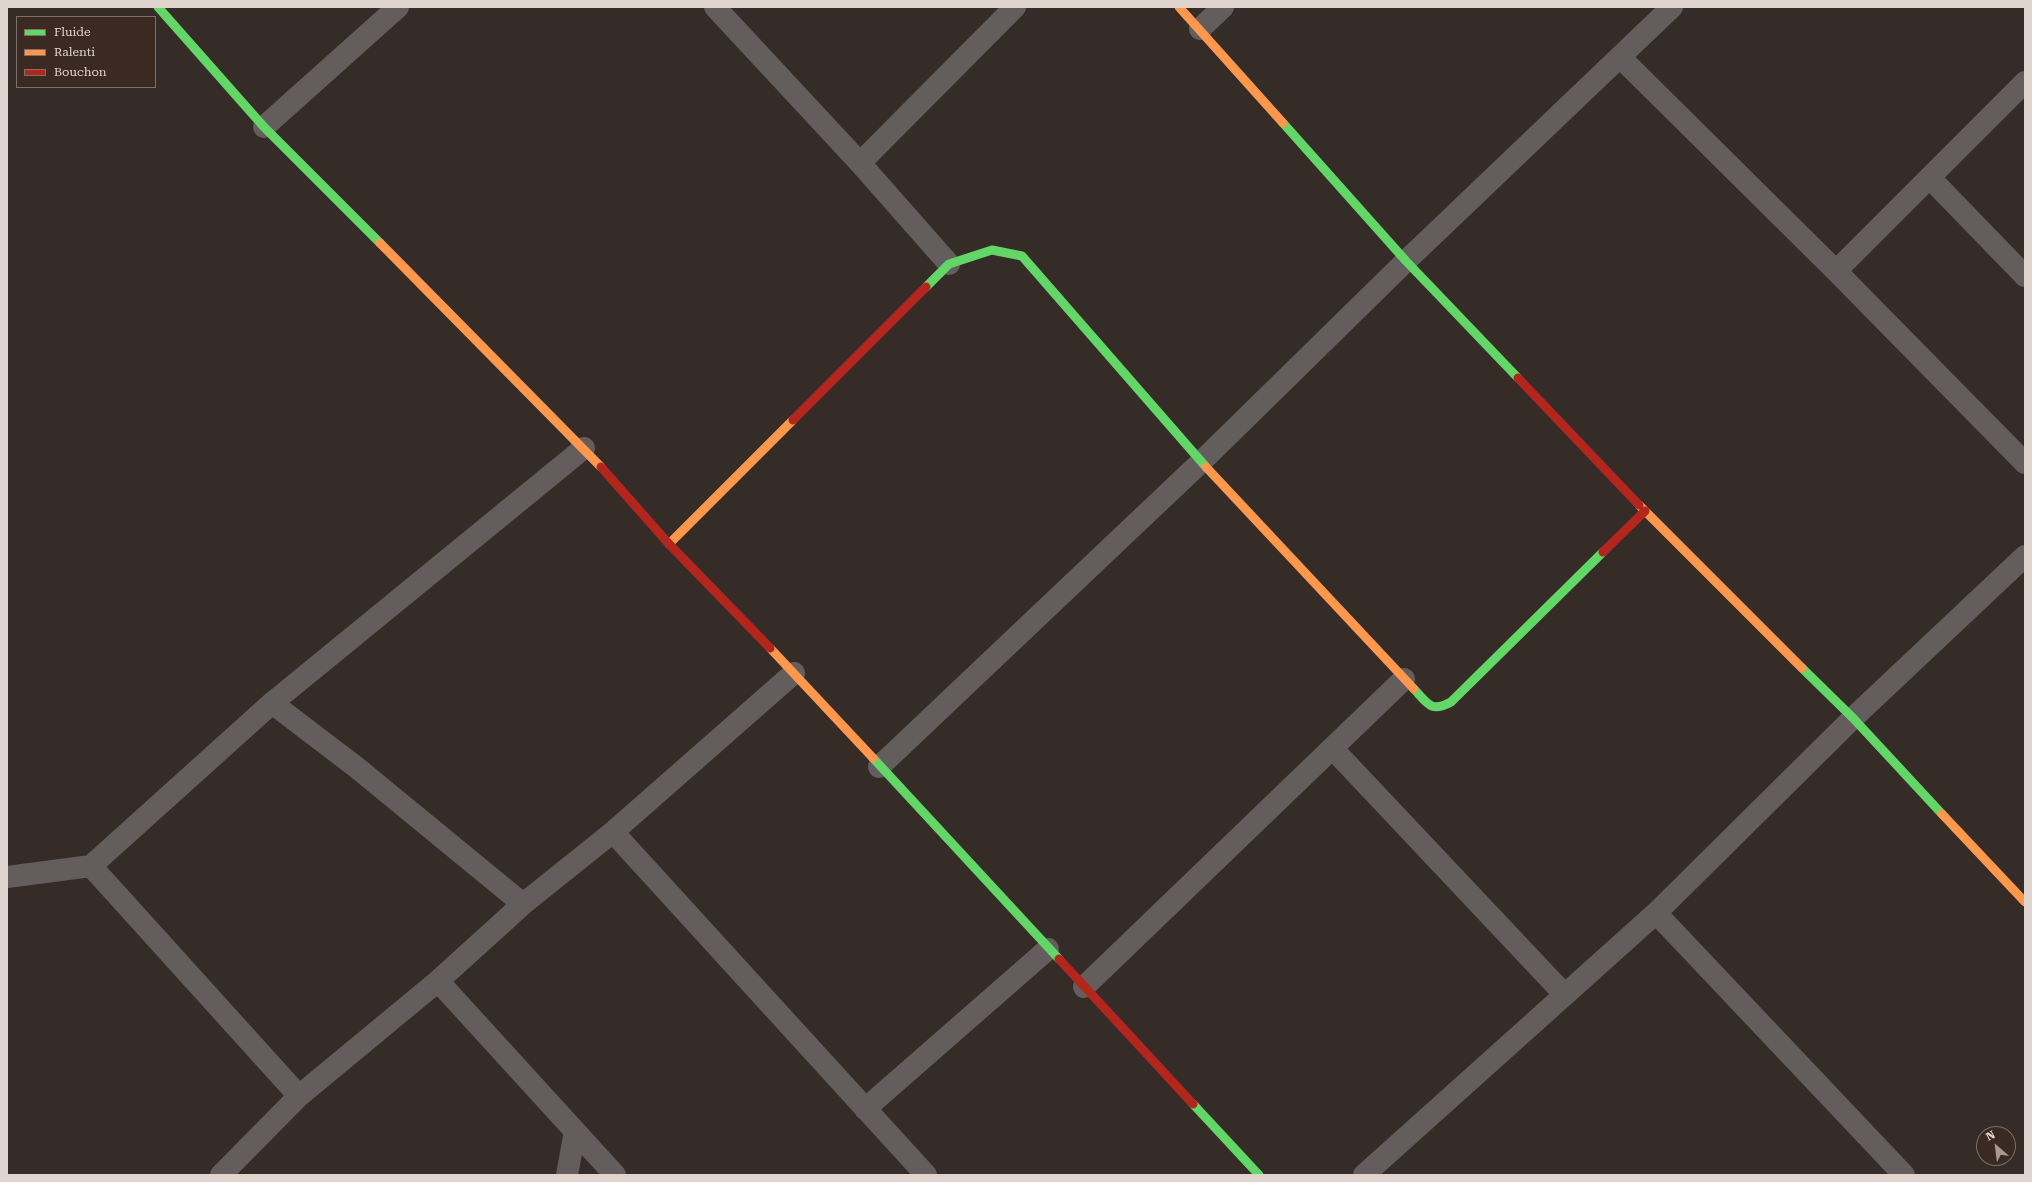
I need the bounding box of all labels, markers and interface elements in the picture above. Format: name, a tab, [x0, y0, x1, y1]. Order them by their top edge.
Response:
legend	[16, 16, 156, 88]
text: Fluide	[54, 25, 91, 39]
text: Ralenti	[54, 45, 95, 59]
text: Bouchon	[54, 65, 107, 79]
north arrow	[1976, 1126, 2016, 1166]
text: N	[1984, 1128, 1997, 1144]

